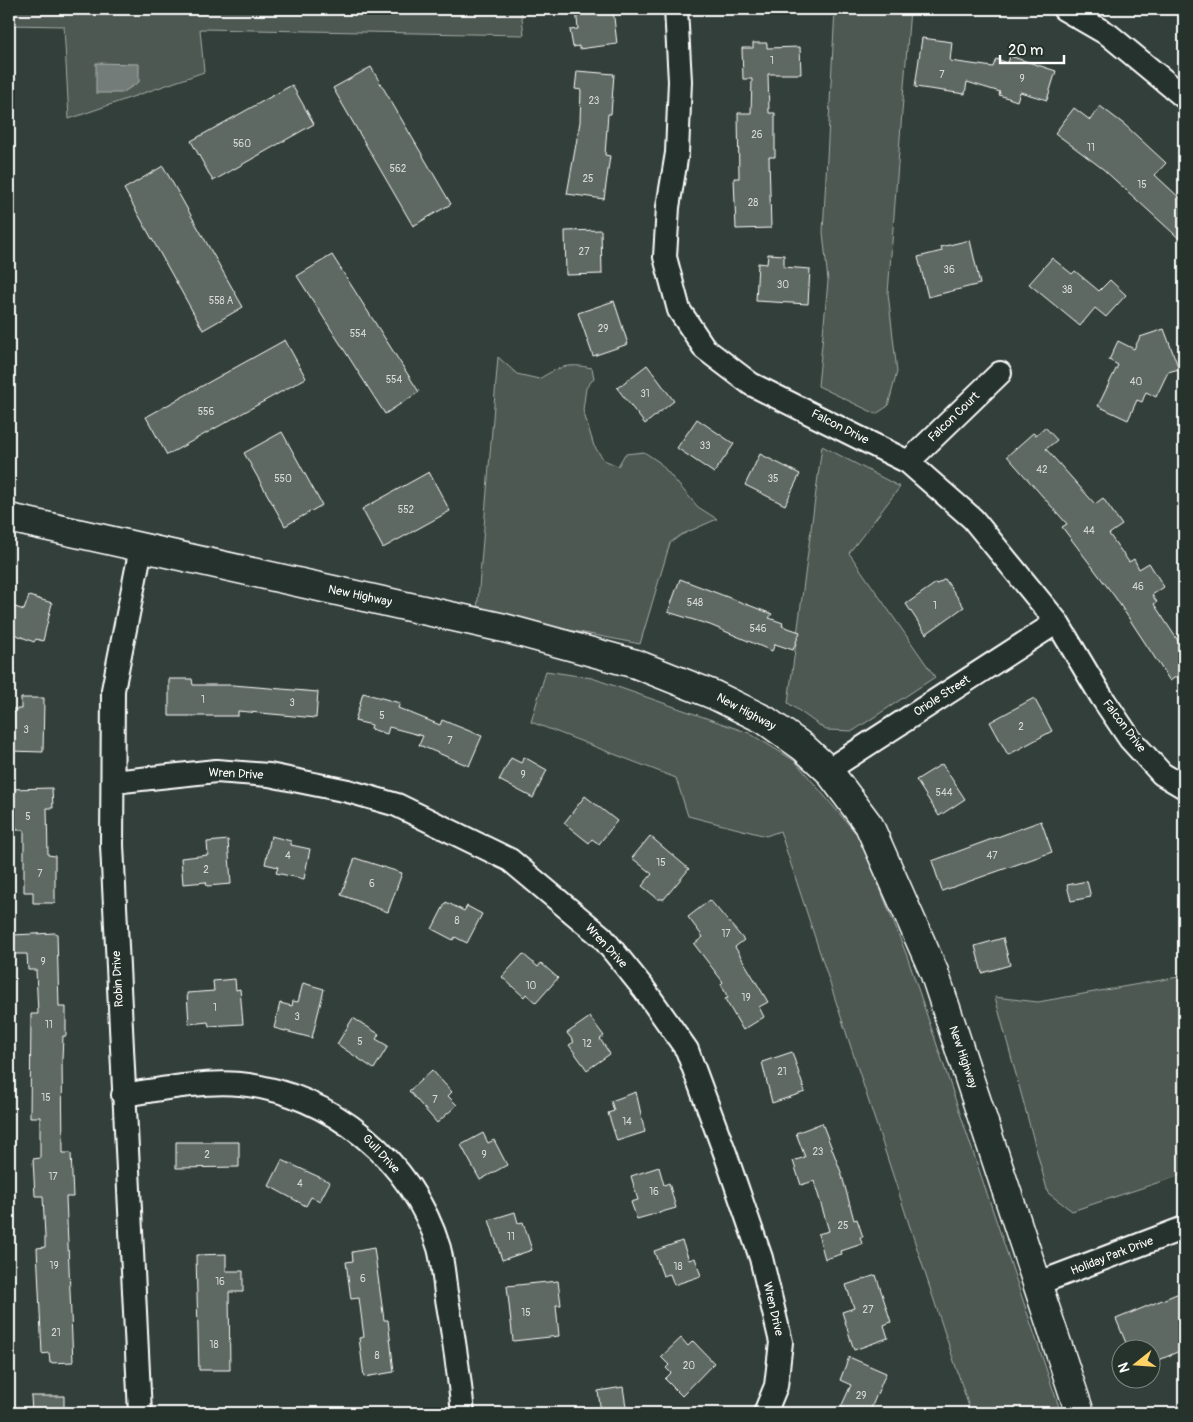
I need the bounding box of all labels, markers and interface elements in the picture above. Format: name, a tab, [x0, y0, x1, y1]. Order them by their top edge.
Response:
scale bar	[1000, 32, 1064, 64]
text: 20 m	[1008, 41, 1043, 60]
house number: 1	[770, 55, 774, 67]
house number: 7	[939, 69, 945, 81]
house number: 9	[1019, 73, 1025, 85]
house number: 23	[589, 95, 600, 107]
house number: 26	[751, 129, 763, 141]
house number: 560	[233, 138, 251, 150]
house number: 11	[1087, 142, 1095, 154]
house number: 562	[390, 163, 407, 175]
house number: 25	[582, 173, 594, 185]
house number: 15	[1137, 179, 1147, 191]
house number: 28	[748, 197, 758, 209]
house number: 27	[579, 246, 590, 258]
house number: 36	[943, 264, 955, 276]
house number: 30	[777, 279, 789, 291]
house number: 38	[1062, 284, 1072, 296]
house number: 558 A	[209, 295, 234, 307]
house number: 29	[598, 323, 608, 335]
house number: 554	[350, 328, 367, 340]
house number: 554	[386, 374, 403, 386]
house number: 40	[1130, 376, 1142, 388]
house number: 31	[640, 388, 650, 400]
street label: Falcon Court	[925, 389, 983, 445]
house number: 556	[198, 406, 215, 418]
street label: Falcon Drive	[809, 406, 871, 448]
house number: 33	[699, 440, 711, 452]
house number: 42	[1036, 464, 1048, 476]
house number: 550	[274, 473, 292, 485]
house number: 35	[768, 473, 779, 485]
house number: 552	[398, 504, 415, 516]
house number: 44	[1083, 525, 1095, 537]
house number: 46	[1132, 581, 1144, 593]
street label: New Highway	[327, 582, 393, 610]
house number: 548	[687, 597, 703, 609]
house number: 1	[933, 600, 937, 612]
house number: 546	[749, 623, 767, 635]
street label: Oriole Street	[911, 672, 973, 720]
street label: New Highway	[714, 690, 778, 734]
house number: 1	[201, 694, 205, 706]
house number: 3	[289, 697, 295, 709]
street label: Falcon Drive	[1099, 697, 1149, 755]
house number: 5	[379, 710, 385, 722]
house number: 2	[1018, 721, 1024, 733]
house number: 3	[23, 724, 29, 736]
house number: 7	[447, 735, 453, 747]
street label: Wren Drive	[208, 765, 264, 783]
house number: 9	[520, 769, 526, 781]
house number: 544	[935, 787, 953, 799]
house number: 5	[25, 811, 31, 823]
house number: 4	[285, 850, 291, 862]
house number: 47	[986, 850, 998, 862]
house number: 15	[656, 857, 666, 869]
house number: 2	[203, 864, 209, 876]
house number: 7	[37, 868, 43, 880]
house number: 6	[369, 878, 375, 890]
house number: 8	[454, 915, 460, 927]
street label: Wren Drive	[582, 921, 630, 971]
house number: 17	[721, 928, 731, 940]
street label: Robin Drive	[109, 950, 127, 1008]
house number: 9	[40, 956, 46, 968]
house number: 10	[526, 980, 537, 992]
house number: 19	[741, 992, 751, 1004]
house number: 1	[213, 1002, 217, 1014]
house number: 3	[294, 1011, 300, 1023]
house number: 11	[45, 1019, 53, 1031]
street label: New Highway	[945, 1024, 981, 1090]
house number: 5	[357, 1036, 363, 1048]
house number: 12	[582, 1038, 592, 1050]
house number: 21	[777, 1066, 787, 1078]
house number: 15	[41, 1092, 51, 1104]
house number: 7	[432, 1094, 438, 1106]
house number: 14	[622, 1116, 632, 1128]
street label: Gull Drive	[359, 1131, 403, 1177]
house number: 23	[813, 1146, 824, 1158]
house number: 2	[204, 1149, 210, 1161]
house number: 9	[481, 1149, 487, 1161]
house number: 17	[48, 1171, 58, 1183]
house number: 4	[297, 1178, 303, 1190]
house number: 16	[649, 1186, 659, 1198]
house number: 25	[837, 1220, 849, 1232]
house number: 11	[507, 1231, 515, 1243]
street label: Holiday Park Drive	[1068, 1233, 1156, 1279]
house number: 19	[49, 1260, 59, 1272]
house number: 18	[674, 1261, 682, 1273]
house number: 6	[360, 1273, 366, 1285]
house number: 16	[215, 1276, 225, 1288]
street label: Wren Drive	[760, 1281, 787, 1338]
house number: 27	[863, 1304, 874, 1316]
house number: 15	[521, 1307, 531, 1319]
house number: 21	[51, 1327, 61, 1339]
house number: 18	[210, 1339, 218, 1351]
north arrow	[1110, 1340, 1160, 1390]
house number: 8	[374, 1350, 380, 1362]
house number: 20	[683, 1360, 695, 1372]
text: N	[1115, 1361, 1134, 1375]
house number: 29	[856, 1390, 866, 1402]

